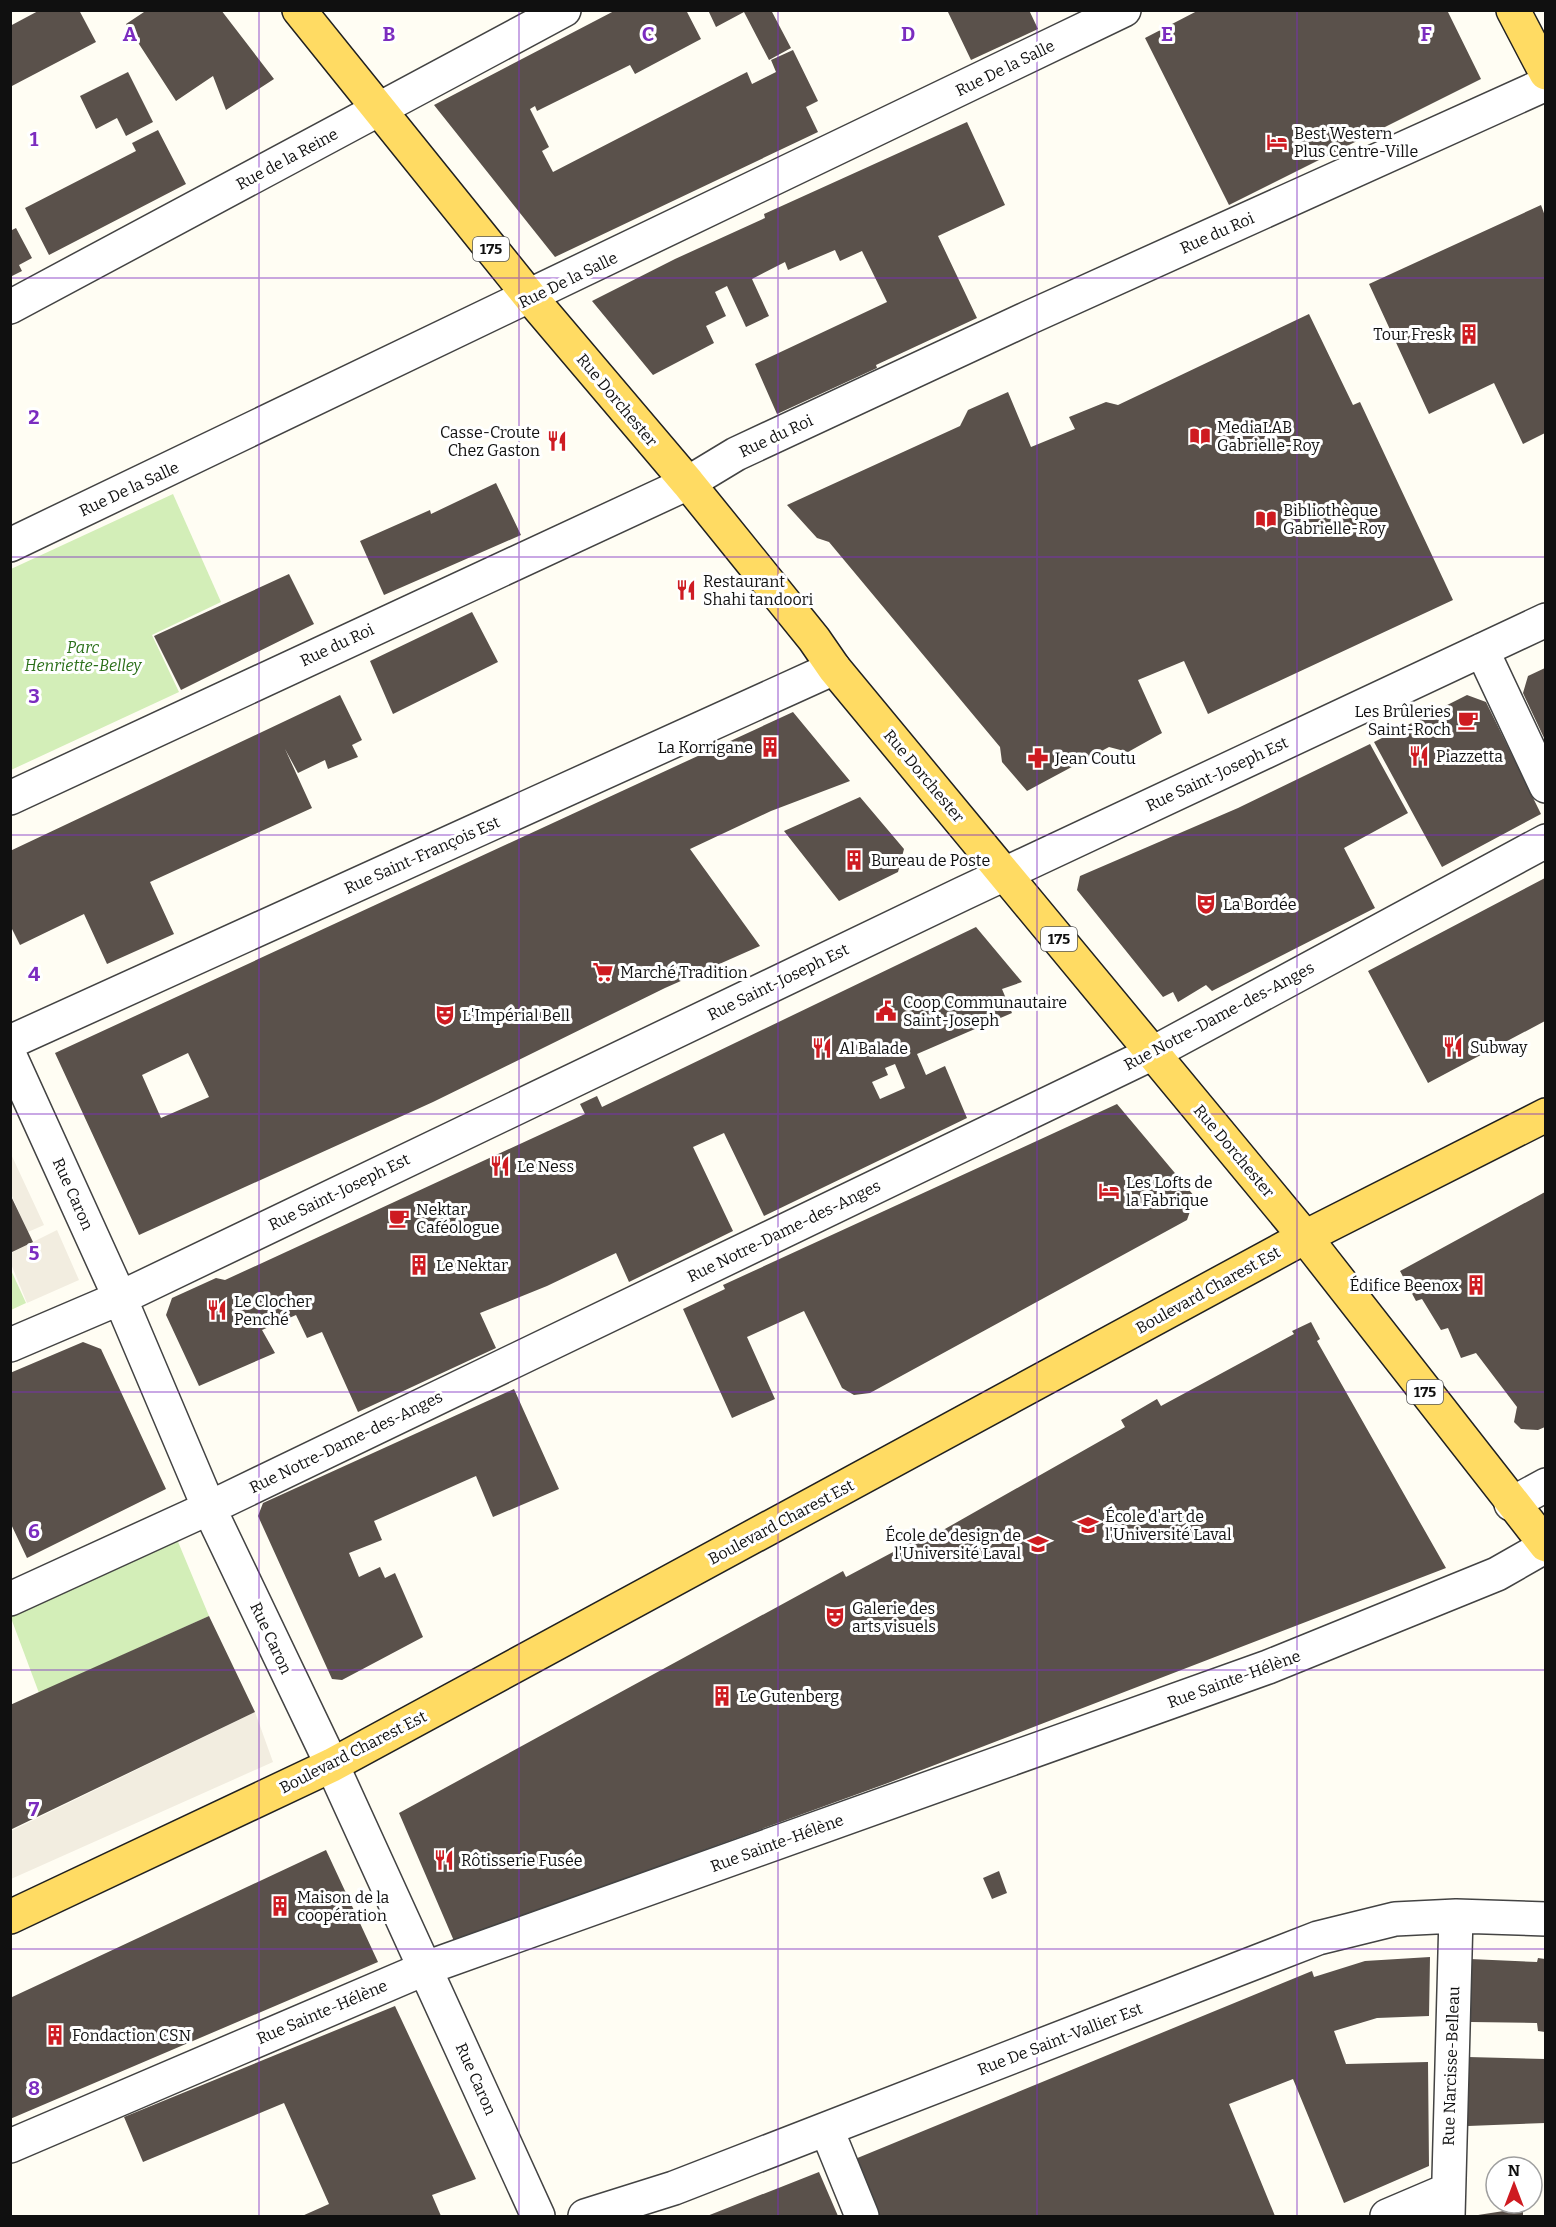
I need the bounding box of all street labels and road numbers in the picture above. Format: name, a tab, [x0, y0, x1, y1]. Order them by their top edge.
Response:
street label: Rue De la Salle	[952, 36, 1058, 100]
street label: Rue de la Reine	[233, 124, 341, 194]
street label: Rue du Roi	[1177, 208, 1257, 258]
road number: 175	[473, 237, 509, 261]
street label: Rue De la Salle	[515, 248, 621, 312]
street label: Rue Dorchester	[573, 350, 661, 450]
street label: Rue du Roi	[736, 411, 816, 461]
street label: Rue De la Salle	[76, 458, 182, 520]
street label: Rue du Roi	[297, 620, 377, 670]
street label: Rue Dorchester	[880, 726, 968, 826]
street label: Rue Saint-Joseph Est	[1143, 733, 1291, 815]
street label: Rue Saint-François Est	[341, 812, 503, 898]
road number: 175	[1041, 927, 1077, 951]
street label: Rue Saint-Joseph Est	[704, 939, 852, 1024]
street label: Rue Notre-Dame-des-Anges	[1121, 958, 1317, 1074]
street label: Rue Dorchester	[1190, 1101, 1278, 1201]
street label: Rue Saint-Joseph Est	[265, 1149, 413, 1234]
street label: Rue Caron	[49, 1155, 97, 1233]
street label: Rue Notre-Dame-des-Anges	[684, 1176, 884, 1286]
street label: Boulevard Charest Est	[1132, 1242, 1284, 1338]
road number: 175	[1407, 1380, 1443, 1404]
street label: Rue Notre-Dame-des-Anges	[246, 1387, 446, 1497]
street label: Boulevard Charest Est	[705, 1475, 857, 1568]
street label: Rue Caron	[246, 1599, 296, 1677]
street label: Rue Sainte-Hélène	[1165, 1646, 1303, 1712]
street label: Boulevard Charest Est	[276, 1707, 430, 1797]
street label: Rue Sainte-Hélène	[708, 1810, 846, 1876]
street label: Rue Sainte-Hélène	[254, 1976, 390, 2048]
street label: Rue Narcisse-Belleau	[1439, 1986, 1463, 2146]
street label: Rue De Saint-Vallier Est	[975, 1999, 1145, 2079]
street label: Rue Caron	[452, 2040, 500, 2118]

